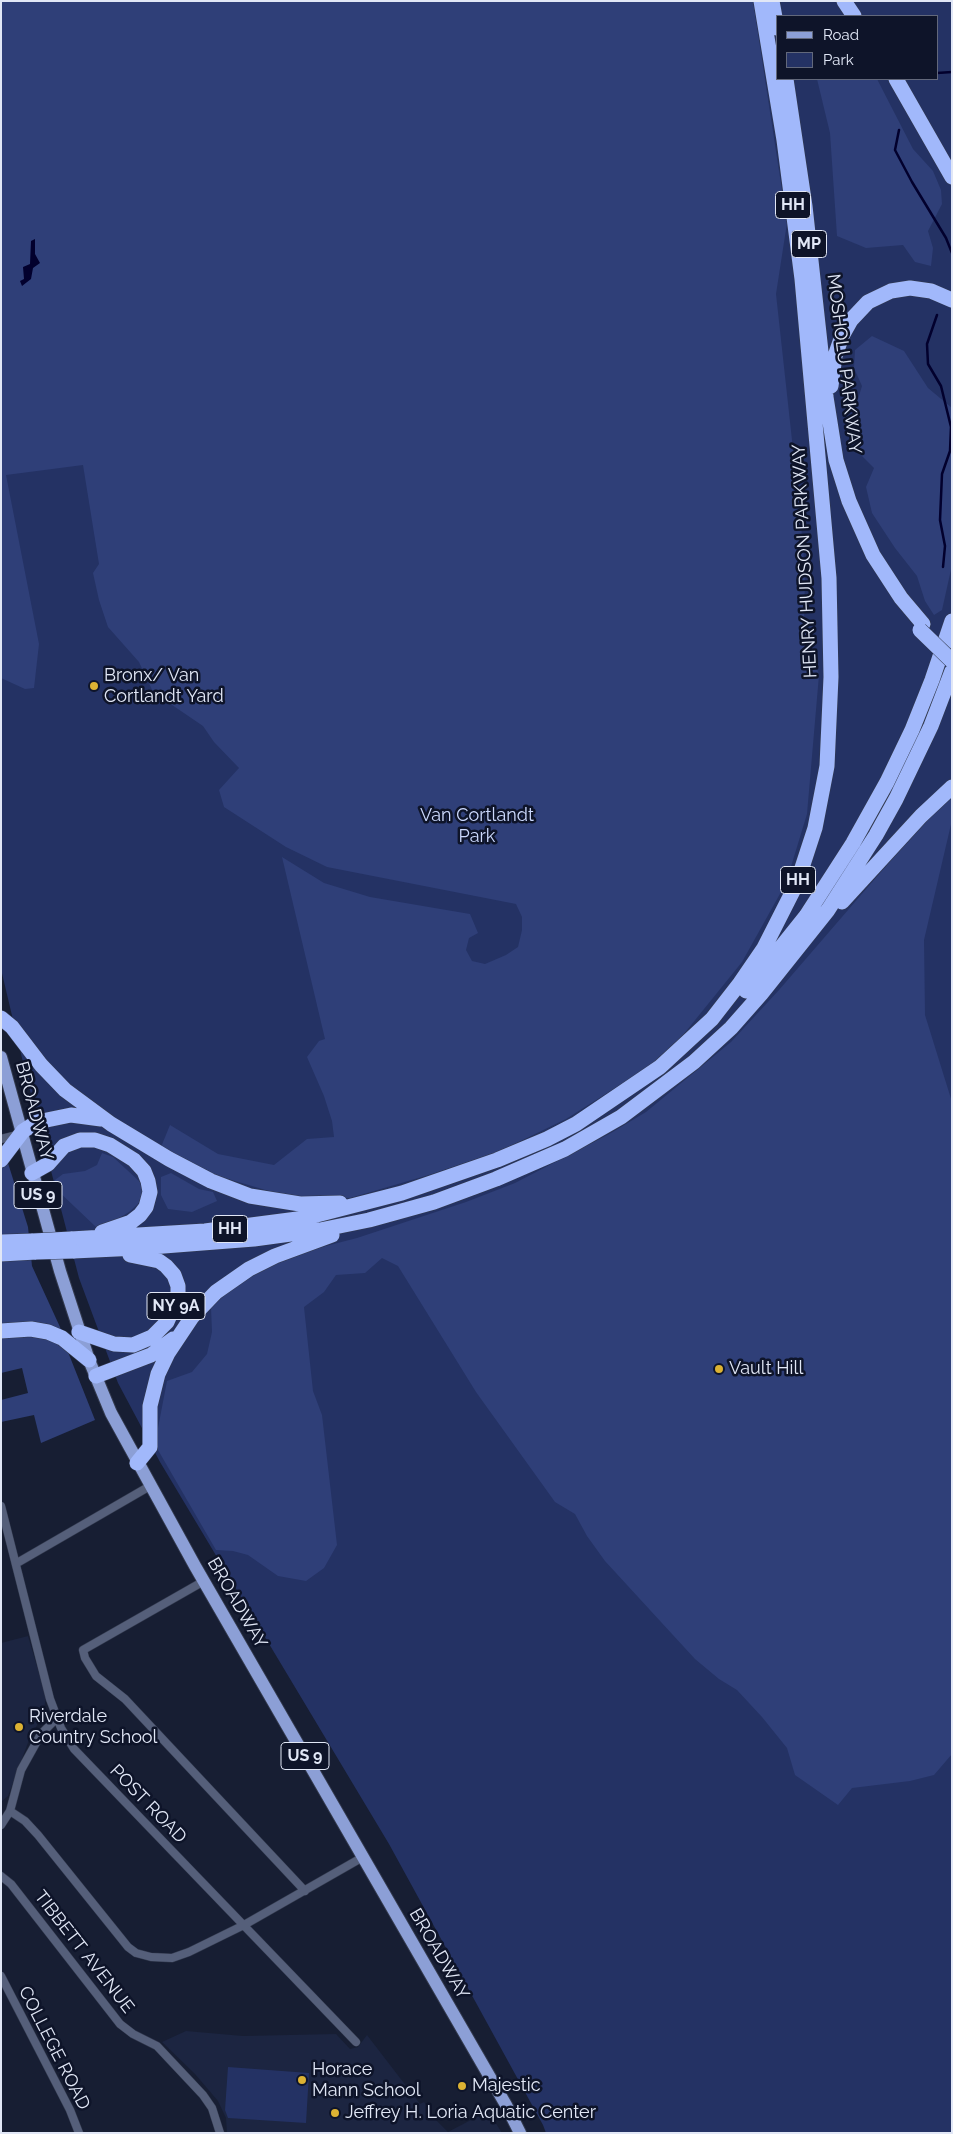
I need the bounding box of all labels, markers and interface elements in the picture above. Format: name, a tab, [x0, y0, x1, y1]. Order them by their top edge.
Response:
legend	[776, 15, 938, 80]
text: Road	[823, 26, 859, 44]
text: Park	[823, 51, 854, 69]
road number: HH	[776, 192, 810, 218]
road number: MP	[792, 230, 826, 258]
street label: MOSHOLU PARKWAY	[822, 273, 866, 455]
street label: HENRY HUDSON PARKWAY	[788, 443, 822, 679]
place label: Bronx/ Van Cortlandt Yard	[104, 665, 224, 708]
marker: Bronx/ Van Cortlandt Yard	[88, 680, 100, 692]
park label: Van Cortlandt Park	[420, 805, 534, 848]
road number: HH	[780, 866, 816, 894]
street label: BROADWAY	[10, 1059, 58, 1163]
road number: US 9	[14, 1182, 62, 1208]
road number: HH	[212, 1216, 248, 1242]
road number: NY 9A	[147, 1292, 205, 1320]
place label: Vault Hill	[729, 1358, 803, 1380]
marker: Vault Hill	[713, 1363, 725, 1375]
street label: BROADWAY	[202, 1554, 272, 1652]
place label: Riverdale Country School	[29, 1706, 157, 1748]
marker: Riverdale Country School	[13, 1721, 25, 1733]
road number: US 9	[281, 1742, 329, 1770]
street label: POST ROAD	[105, 1760, 191, 1848]
street label: TIBBETT AVENUE	[29, 1886, 139, 2018]
street label: BROADWAY	[404, 1905, 474, 2003]
street label: COLLEGE ROAD	[14, 1983, 94, 2113]
place label: Horace Mann School	[312, 2059, 421, 2102]
marker: Horace Mann School	[296, 2074, 308, 2086]
place label: Majestic	[472, 2075, 541, 2097]
marker: Majestic	[456, 2080, 468, 2092]
place label: Jeffrey H. Loria Aquatic Center	[345, 2102, 596, 2124]
marker: Jeffrey H. Loria Aquatic Center	[329, 2107, 341, 2119]

